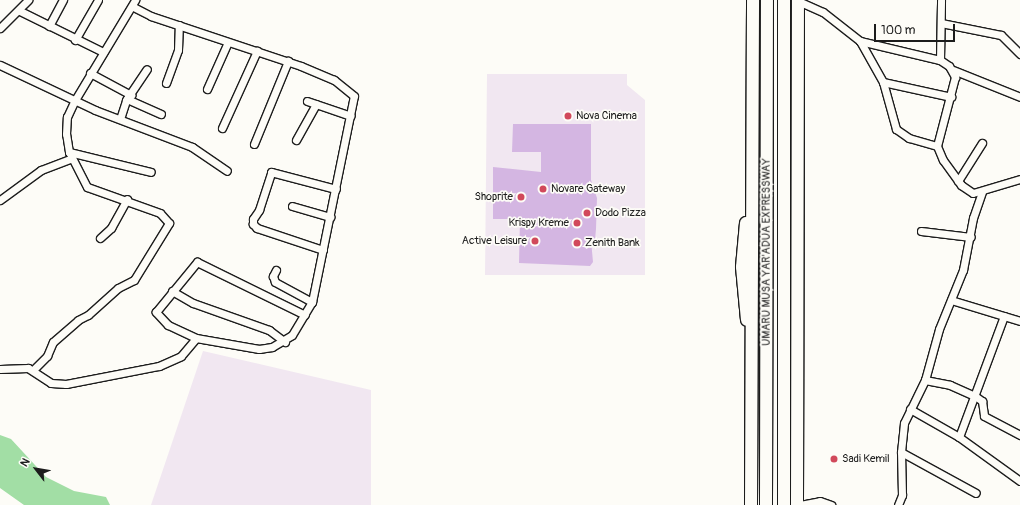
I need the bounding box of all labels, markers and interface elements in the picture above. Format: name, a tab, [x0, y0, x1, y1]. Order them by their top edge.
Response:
scale bar	[876, 16, 957, 42]
text: 100 m	[881, 23, 915, 38]
place label: Nova Cinema	[576, 109, 637, 123]
marker: Nova Cinema	[563, 111, 573, 121]
street label: UMARU MUSA YAR'ADUA EXPRESSWAY	[760, 158, 774, 346]
place label: Novare Gateway	[551, 182, 625, 196]
marker: Novare Gateway	[538, 184, 548, 194]
place label: Shoprite	[474, 190, 513, 204]
marker: Shoprite	[516, 192, 526, 202]
place label: Dodo Pizza	[595, 206, 646, 220]
marker: Dodo Pizza	[582, 208, 592, 218]
place label: Krispy Kreme	[508, 216, 569, 230]
marker: Krispy Kreme	[572, 218, 582, 228]
place label: Active Leisure	[462, 234, 527, 248]
marker: Active Leisure	[530, 236, 540, 246]
place label: Zenith Bank	[585, 236, 640, 250]
marker: Zenith Bank	[572, 238, 582, 248]
north arrow	[16, 449, 56, 489]
place label: Sadi Kemil	[842, 452, 890, 466]
marker: Sadi Kemil	[829, 454, 839, 464]
text: N	[18, 456, 33, 469]

